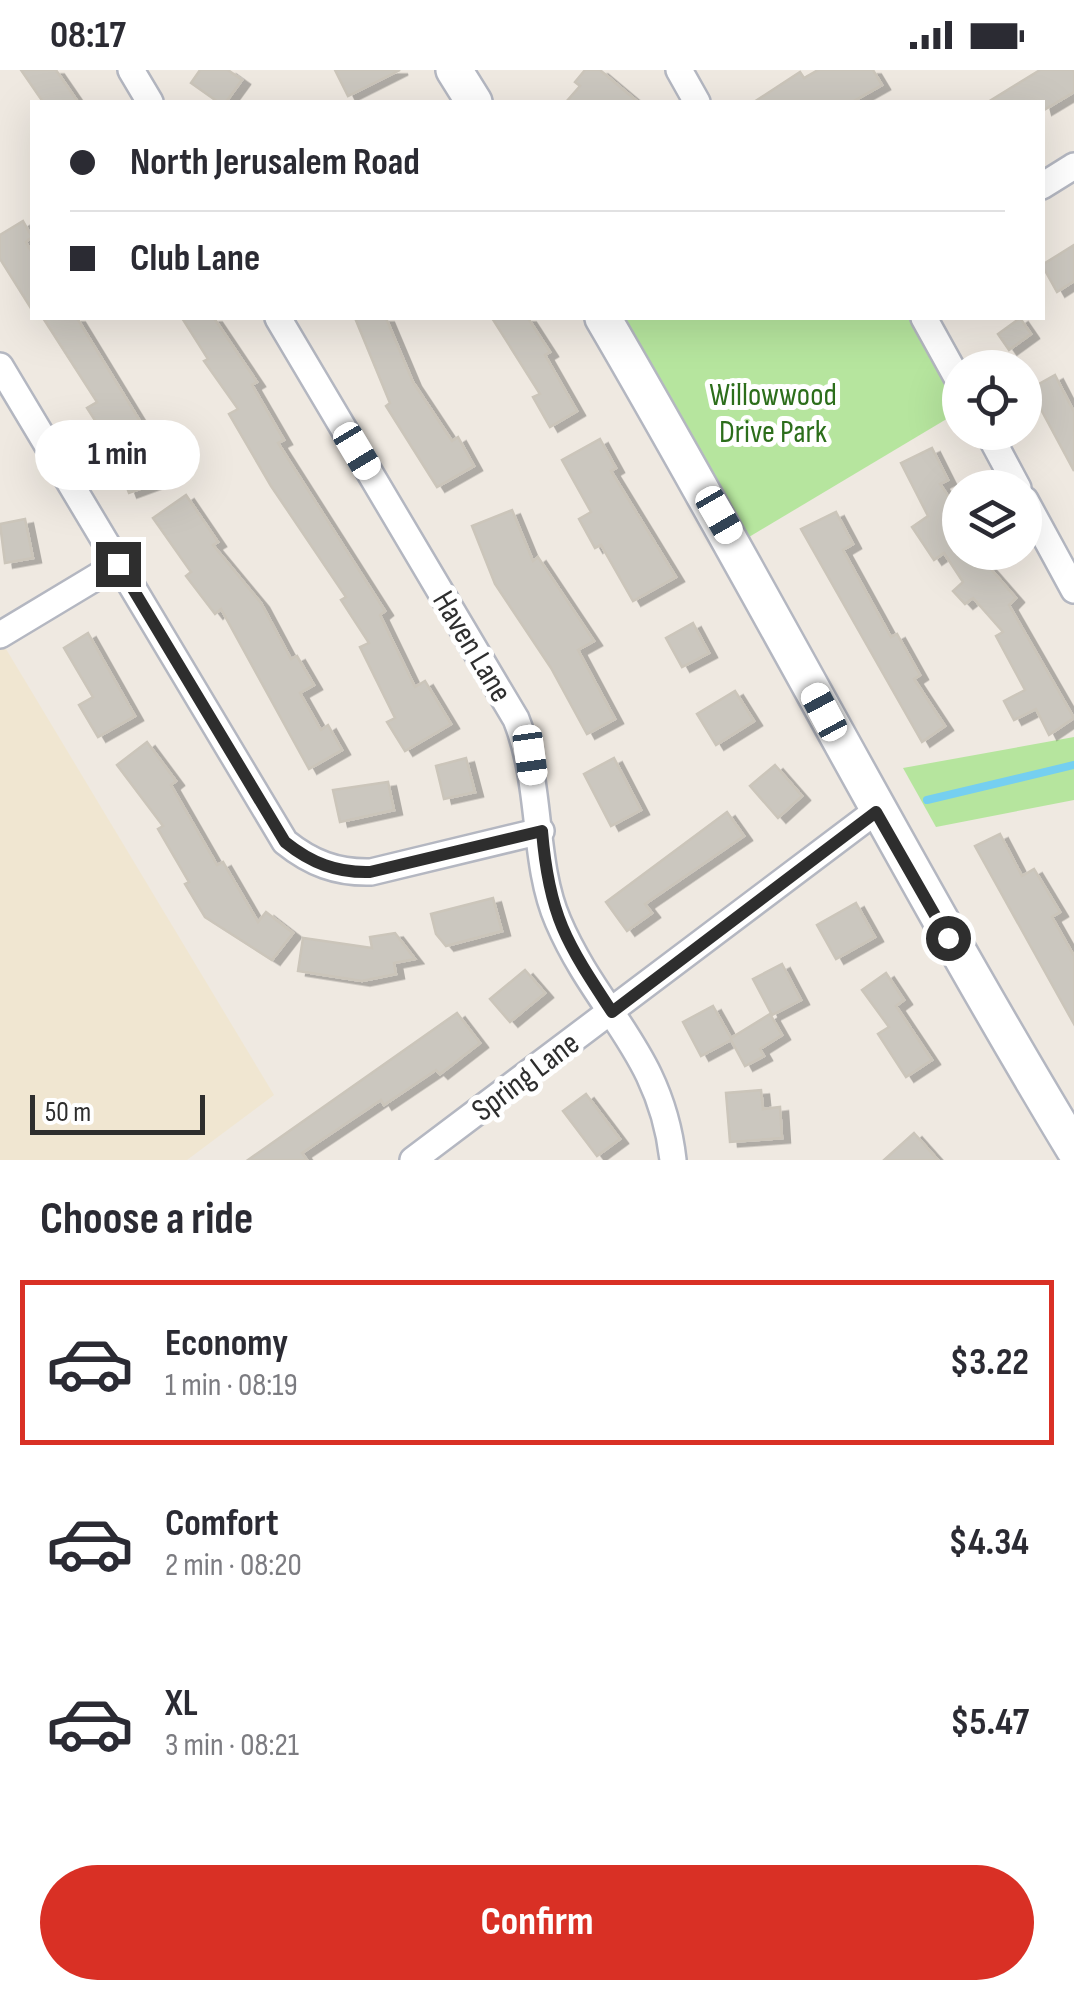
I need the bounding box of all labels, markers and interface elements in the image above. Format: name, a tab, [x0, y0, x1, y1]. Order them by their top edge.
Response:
text: 08:17	[50, 13, 126, 58]
text: North Jerusalem Road	[130, 140, 420, 185]
text: Club Lane	[130, 236, 260, 281]
map controls	[942, 350, 1042, 570]
button: locate	[942, 350, 1042, 450]
park label: Willowwood Drive Park	[709, 376, 837, 452]
car	[329, 418, 385, 484]
callout: 1 min	[36, 419, 200, 489]
text: 1 min	[88, 435, 147, 474]
button: layers	[942, 470, 1042, 570]
car	[691, 482, 747, 548]
route end	[96, 542, 141, 587]
street label: Haven Lane	[423, 584, 520, 709]
car	[797, 678, 851, 746]
car	[511, 723, 549, 787]
route start	[926, 916, 971, 961]
street label: Spring Lane	[465, 1024, 587, 1130]
scale bar	[30, 1090, 205, 1134]
text: 50 m	[45, 1096, 91, 1129]
text: Choose a ride	[40, 1192, 253, 1247]
icon: car	[45, 1318, 135, 1408]
text: Economy	[165, 1321, 288, 1366]
text: $3.22	[950, 1340, 1029, 1385]
text: 1 min · 08:19	[165, 1366, 298, 1405]
icon: car	[45, 1498, 135, 1588]
text: Comfort	[165, 1501, 279, 1546]
text: $4.34	[948, 1520, 1029, 1565]
text: 2 min · 08:20	[165, 1546, 302, 1585]
icon: car	[45, 1678, 135, 1768]
text: XL	[165, 1681, 198, 1726]
text: $5.47	[950, 1700, 1029, 1745]
text: 3 min · 08:21	[165, 1726, 299, 1765]
button: Confirm	[40, 1865, 1034, 1980]

